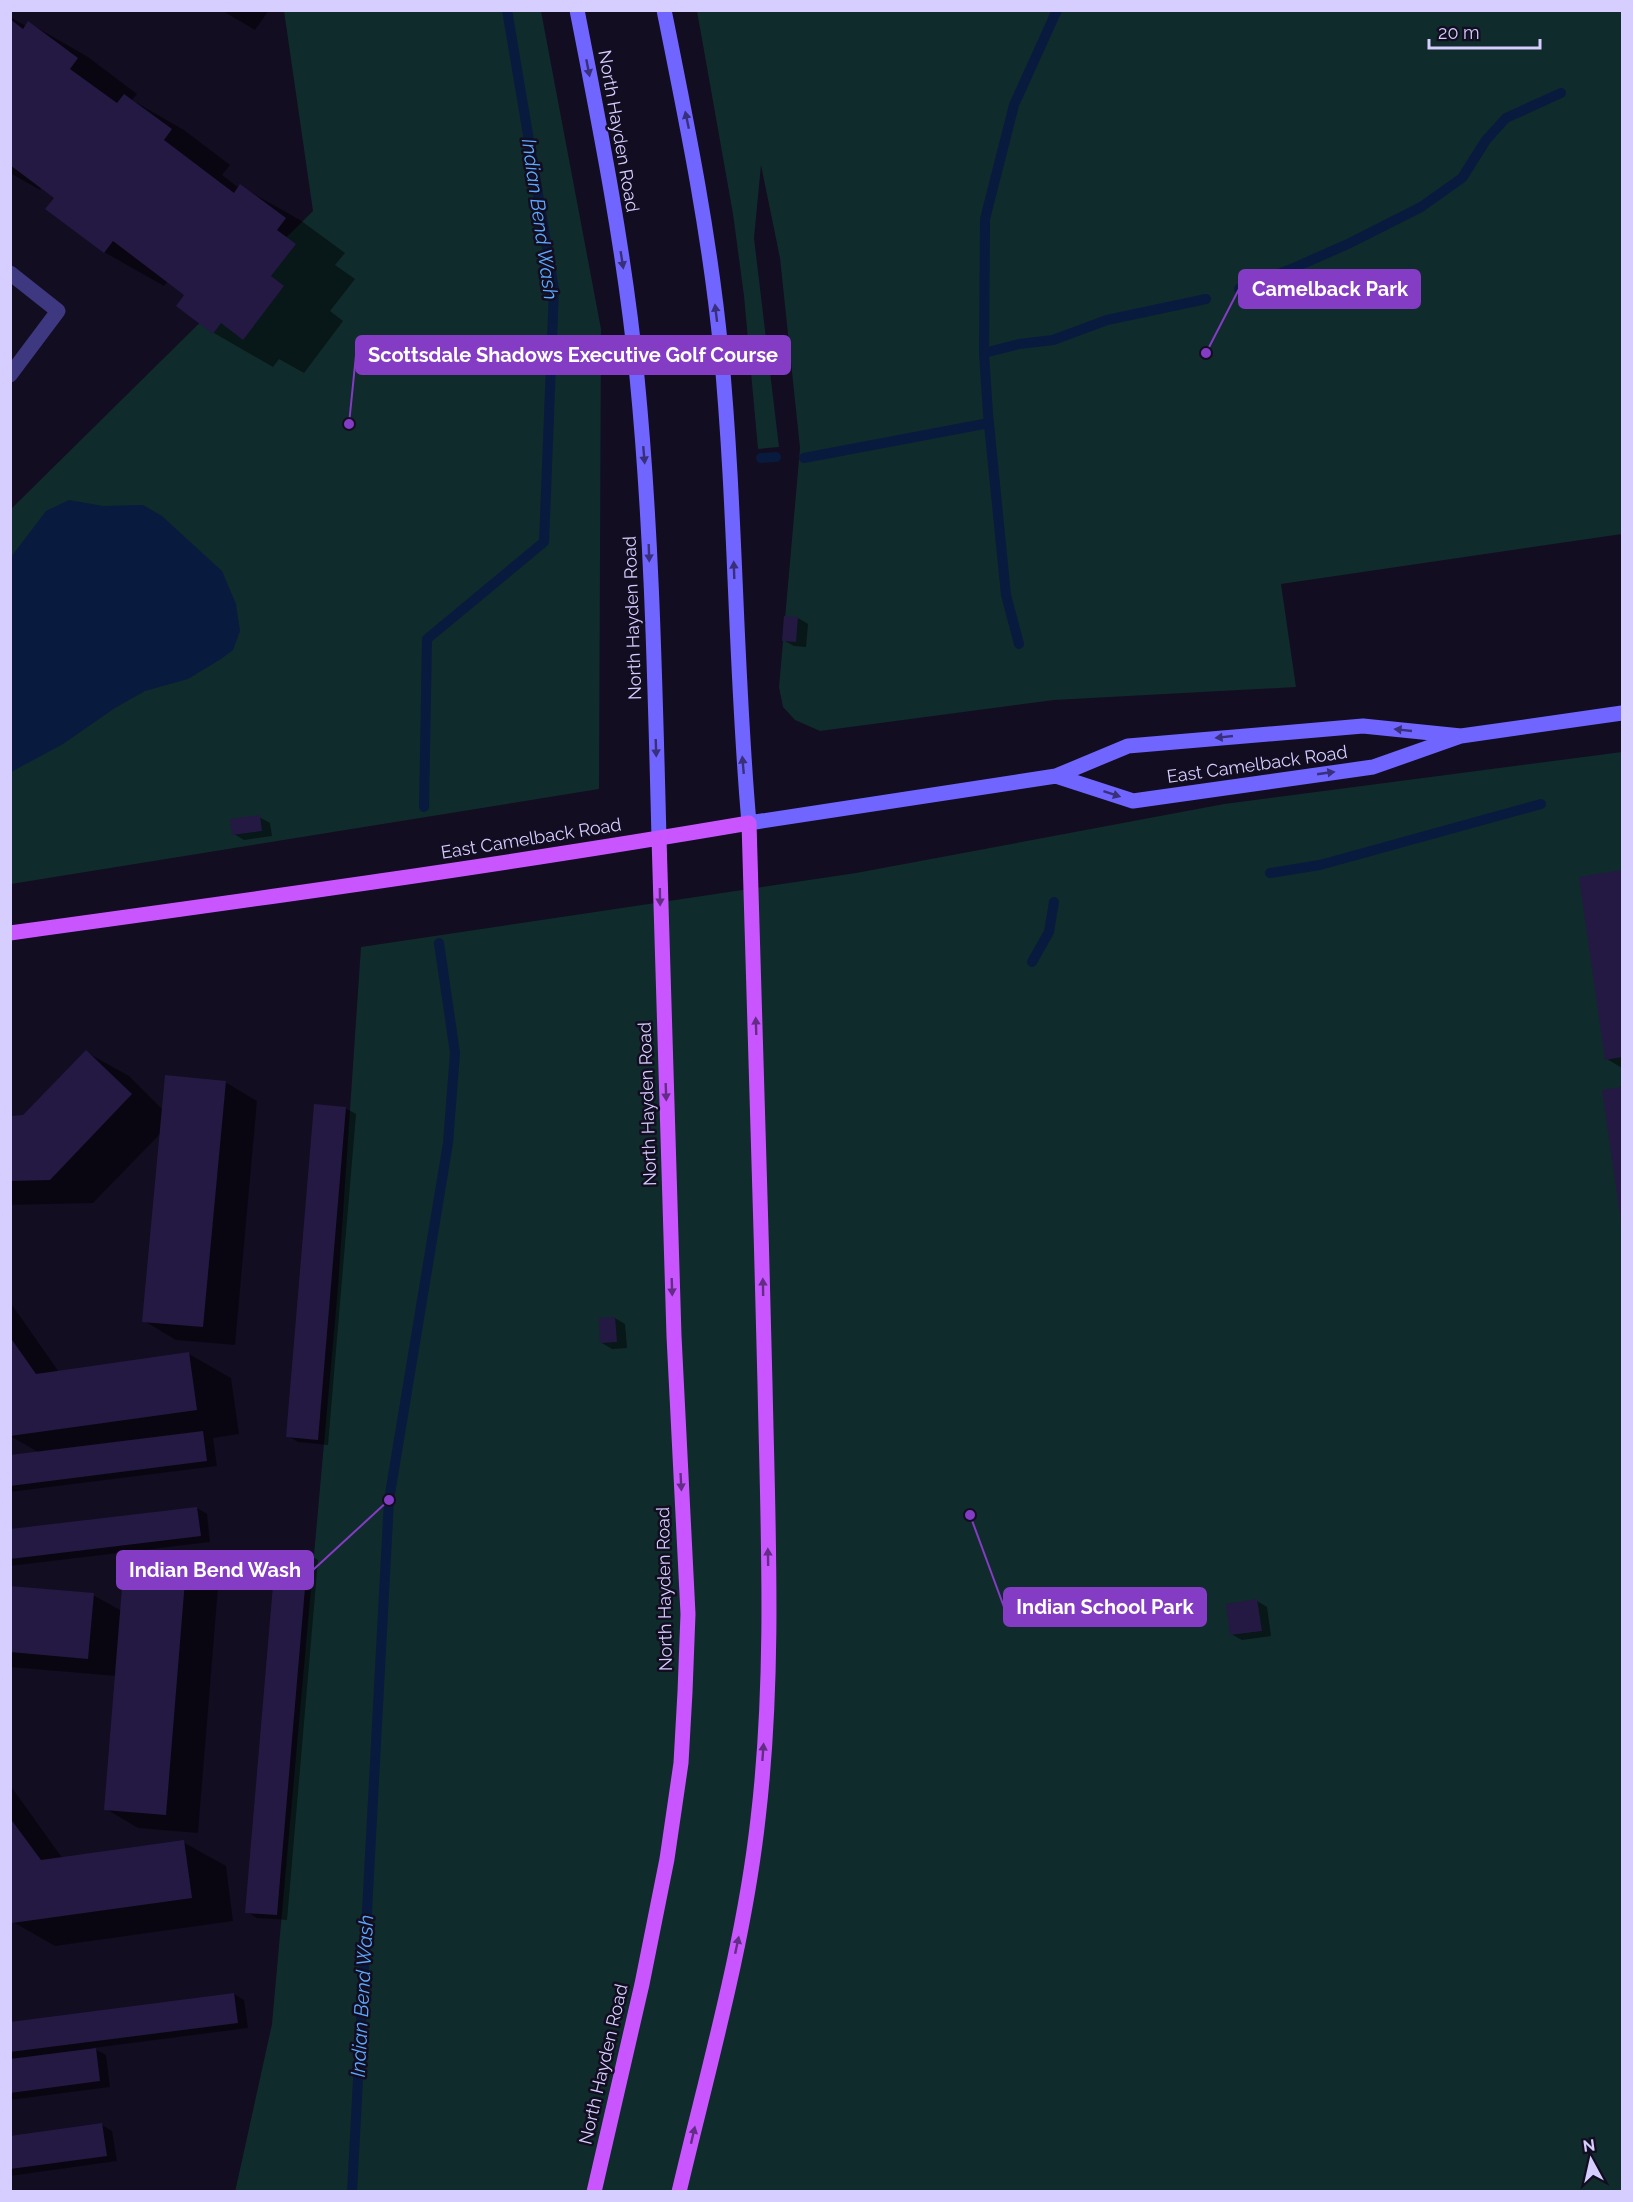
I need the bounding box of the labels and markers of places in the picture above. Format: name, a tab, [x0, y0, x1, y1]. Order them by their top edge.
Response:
callout: Camelback Park	[1239, 270, 1420, 308]
callout: Scottsdale Shadows Executive Golf Course	[356, 336, 790, 374]
callout: Indian Bend Wash	[117, 1551, 313, 1589]
callout: Indian School Park	[1004, 1588, 1206, 1626]

